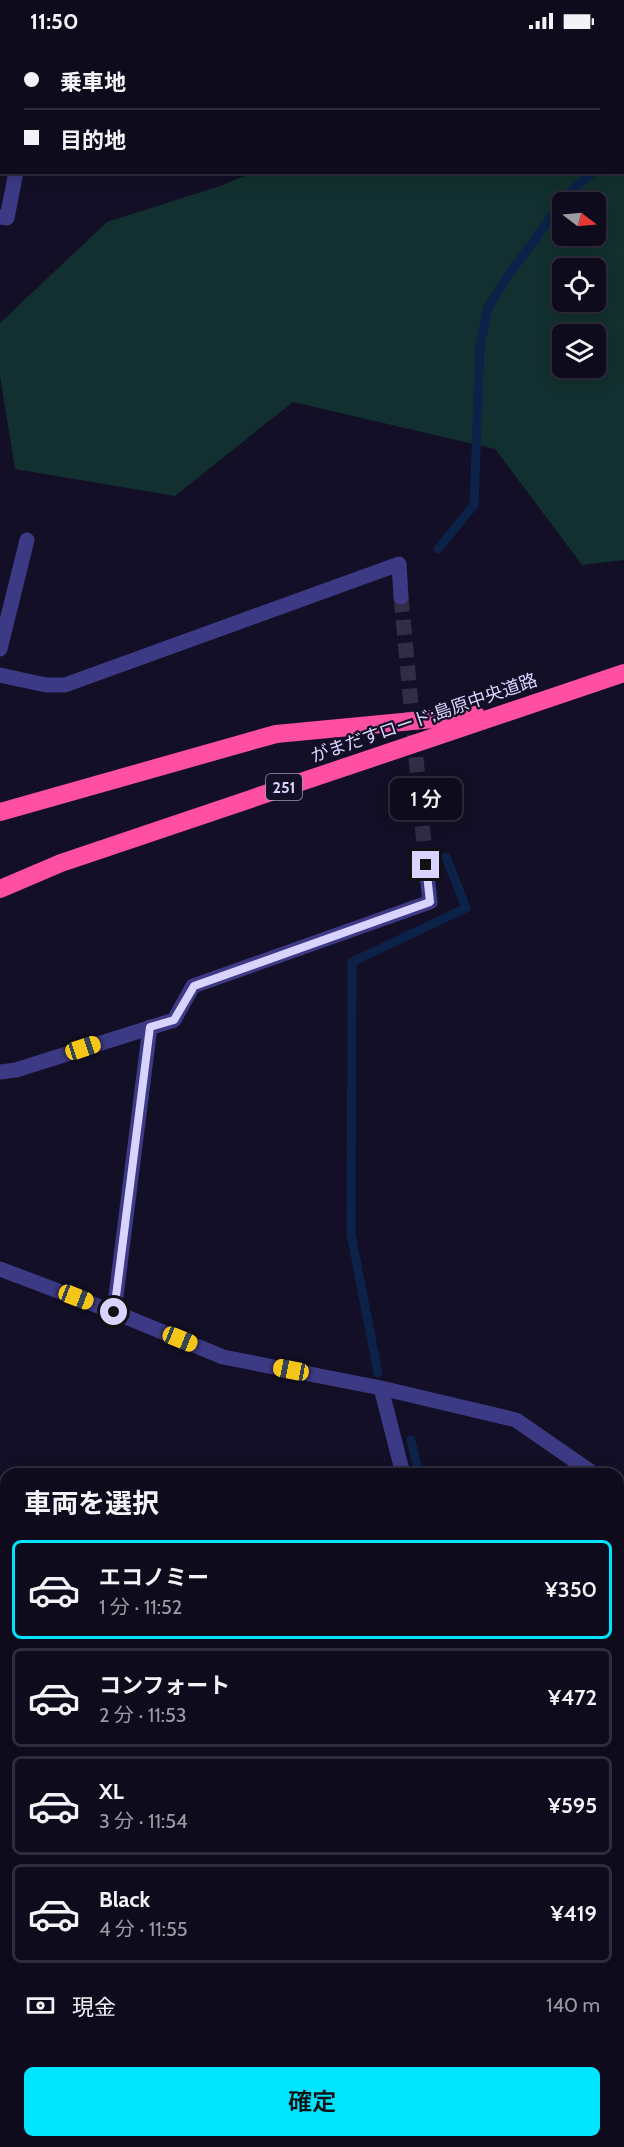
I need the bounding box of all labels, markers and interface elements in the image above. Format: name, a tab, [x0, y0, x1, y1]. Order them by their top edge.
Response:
text: 11:50	[30, 8, 78, 35]
text: 乗車地	[60, 69, 126, 96]
text: 目的地	[60, 127, 126, 154]
north arrow	[552, 192, 606, 246]
map controls	[552, 192, 606, 378]
button: locate	[552, 258, 606, 312]
button: layers	[552, 324, 606, 378]
street label: がまだすロード;島原中央道路	[308, 669, 540, 767]
road number: 251	[266, 774, 302, 800]
callout: 1 分	[390, 778, 462, 820]
text: 1 分	[410, 787, 442, 811]
route end	[412, 851, 439, 878]
car	[63, 1034, 103, 1062]
car	[56, 1282, 96, 1312]
route start	[100, 1298, 127, 1325]
car	[160, 1324, 200, 1354]
car	[272, 1358, 310, 1382]
text: 車両を選択	[24, 1487, 159, 1520]
icon: car	[27, 1563, 81, 1617]
text: エコノミー	[99, 1564, 209, 1591]
text: ¥350	[545, 1576, 597, 1603]
text: 1 分 · 11:52	[99, 1595, 182, 1619]
icon: car	[27, 1671, 81, 1725]
text: コンフォート	[99, 1672, 230, 1699]
text: ¥472	[548, 1684, 597, 1711]
text: 2 分 · 11:53	[99, 1703, 187, 1727]
text: XL	[99, 1778, 124, 1805]
icon: car	[27, 1779, 81, 1833]
text: ¥595	[548, 1792, 597, 1819]
text: 3 分 · 11:54	[99, 1809, 188, 1833]
text: Black	[99, 1886, 150, 1913]
icon: car	[27, 1887, 81, 1941]
text: ¥419	[551, 1900, 597, 1927]
text: 4 分 · 11:55	[99, 1917, 188, 1941]
icon: cash	[24, 1989, 57, 2022]
text: 140 m	[546, 1993, 600, 2017]
text: 現金	[72, 1994, 116, 2021]
button: 確定	[24, 2067, 600, 2136]

